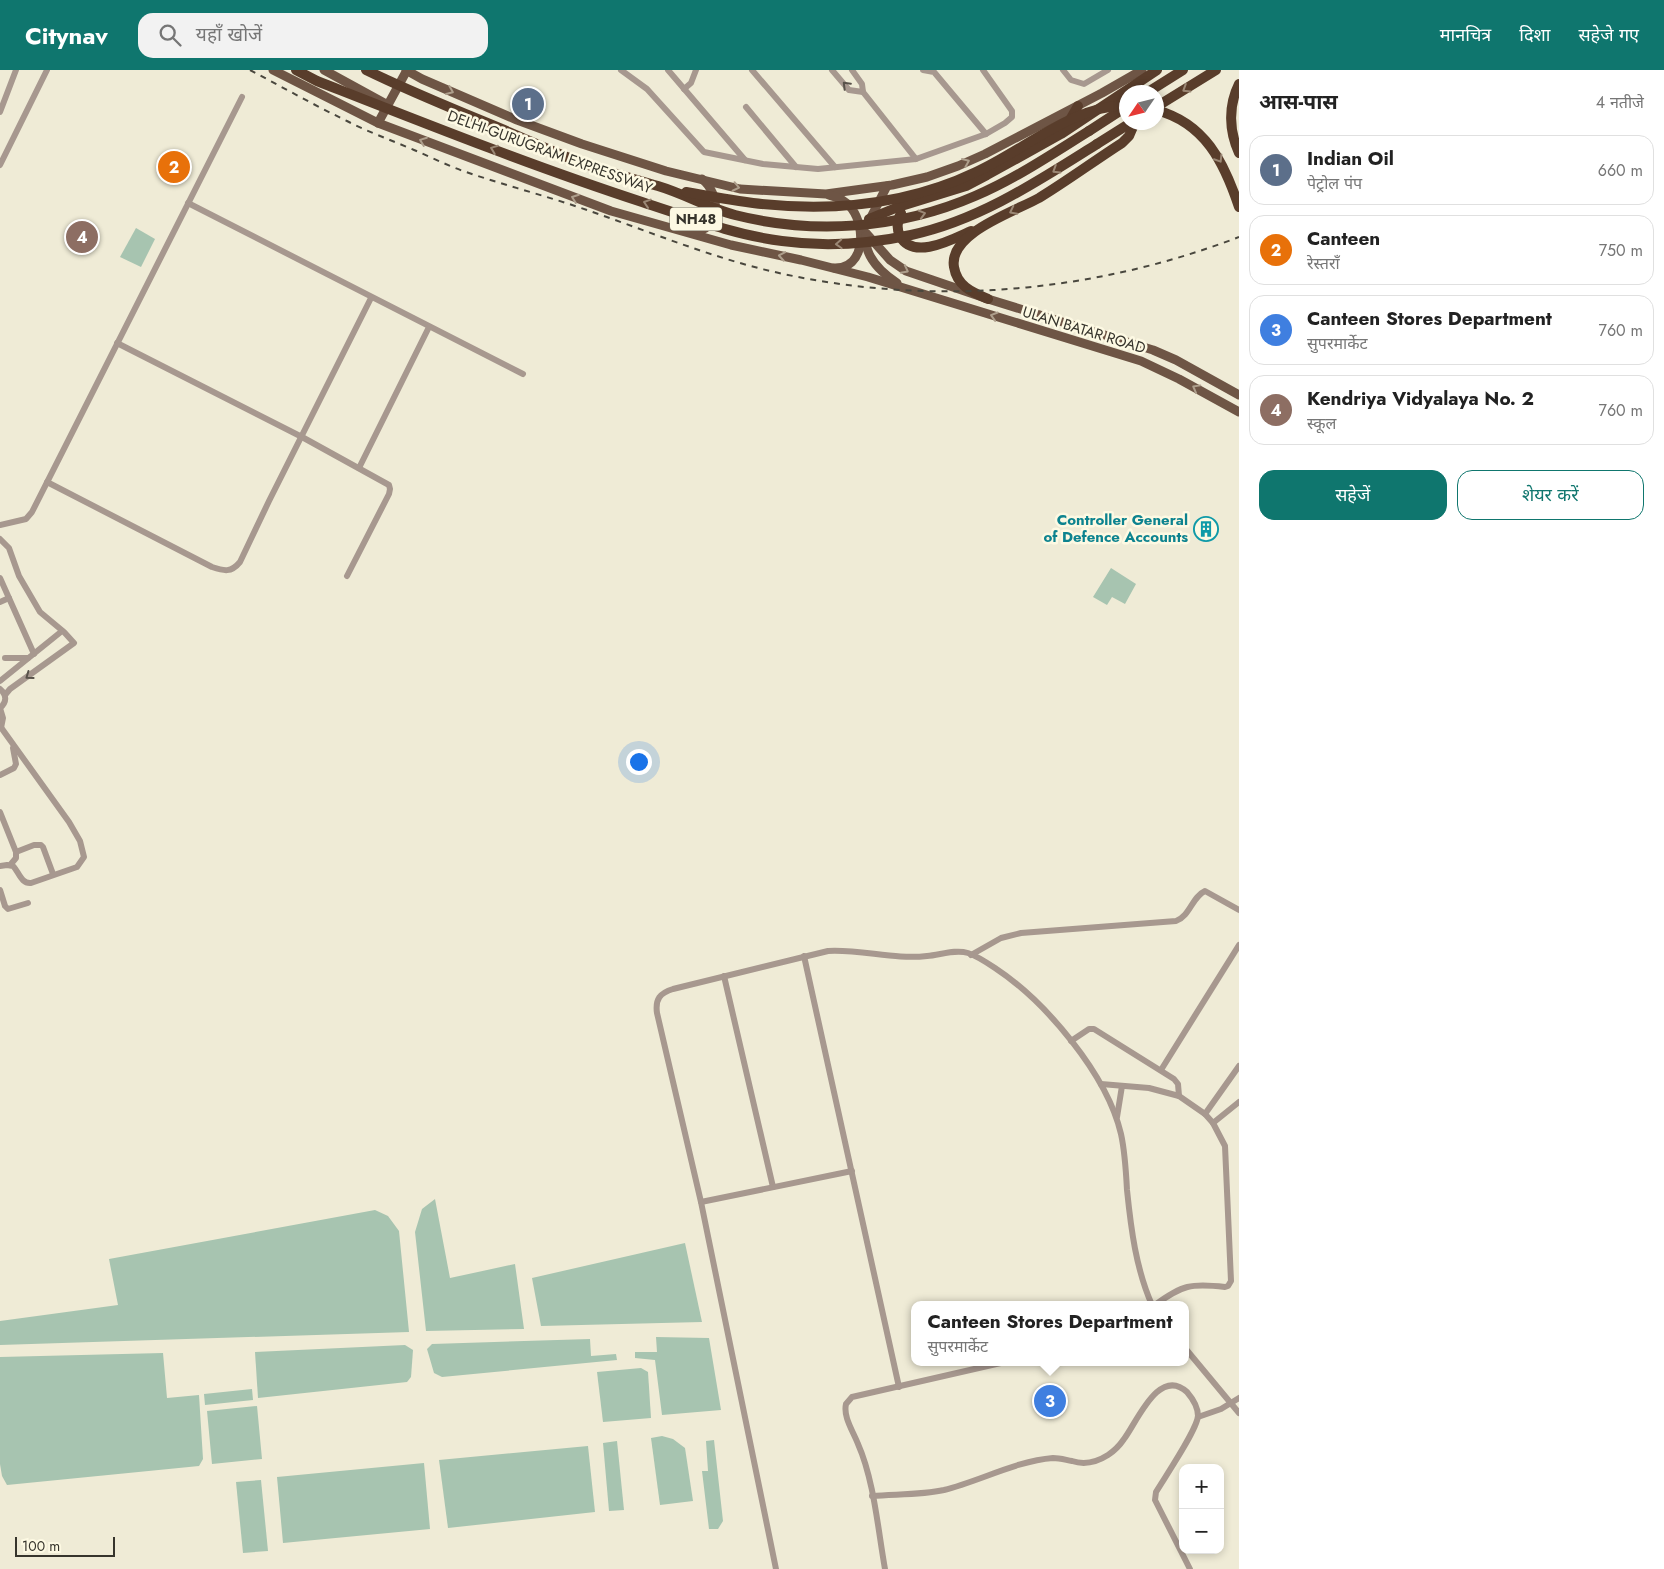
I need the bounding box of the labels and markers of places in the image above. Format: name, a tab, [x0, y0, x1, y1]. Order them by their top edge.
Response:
pin: 1	[512, 85, 544, 123]
pin: 2	[158, 148, 190, 186]
pin: 4	[66, 218, 98, 256]
place label: Controller General of Defence Accounts	[1043, 509, 1188, 548]
building icon: Controller General of Defence Accounts	[1193, 516, 1219, 542]
pin: 3	[1034, 1382, 1066, 1420]

